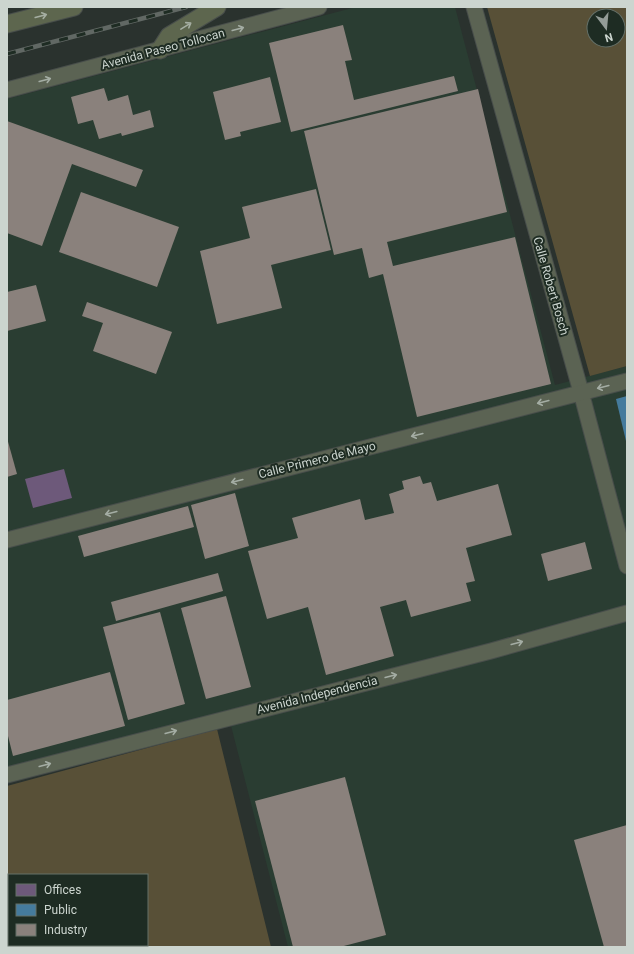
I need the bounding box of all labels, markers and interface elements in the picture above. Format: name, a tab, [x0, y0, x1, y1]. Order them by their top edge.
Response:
north arrow	[586, 8, 626, 48]
one-way arrow	[34, 11, 47, 19]
one-way arrow	[180, 21, 192, 29]
one-way arrow	[231, 24, 244, 32]
street label: Avenida Paseo Tollocan	[100, 26, 226, 72]
text: N	[603, 30, 614, 45]
one-way arrow	[38, 76, 51, 83]
street label: Calle Robert Bosch	[530, 235, 572, 337]
one-way arrow	[597, 383, 610, 391]
one-way arrow	[537, 399, 550, 406]
one-way arrow	[411, 431, 424, 439]
street label: Calle Primero de Mayo	[257, 439, 377, 481]
one-way arrow	[231, 478, 244, 485]
one-way arrow	[105, 510, 118, 517]
one-way arrow	[511, 639, 524, 646]
one-way arrow	[385, 672, 398, 679]
street label: Avenida Independencia	[255, 673, 379, 717]
one-way arrow	[164, 728, 177, 736]
one-way arrow	[38, 761, 51, 768]
legend	[8, 874, 148, 946]
text: Offices	[44, 883, 81, 897]
text: Public	[44, 903, 77, 917]
text: Industry	[44, 923, 88, 937]

